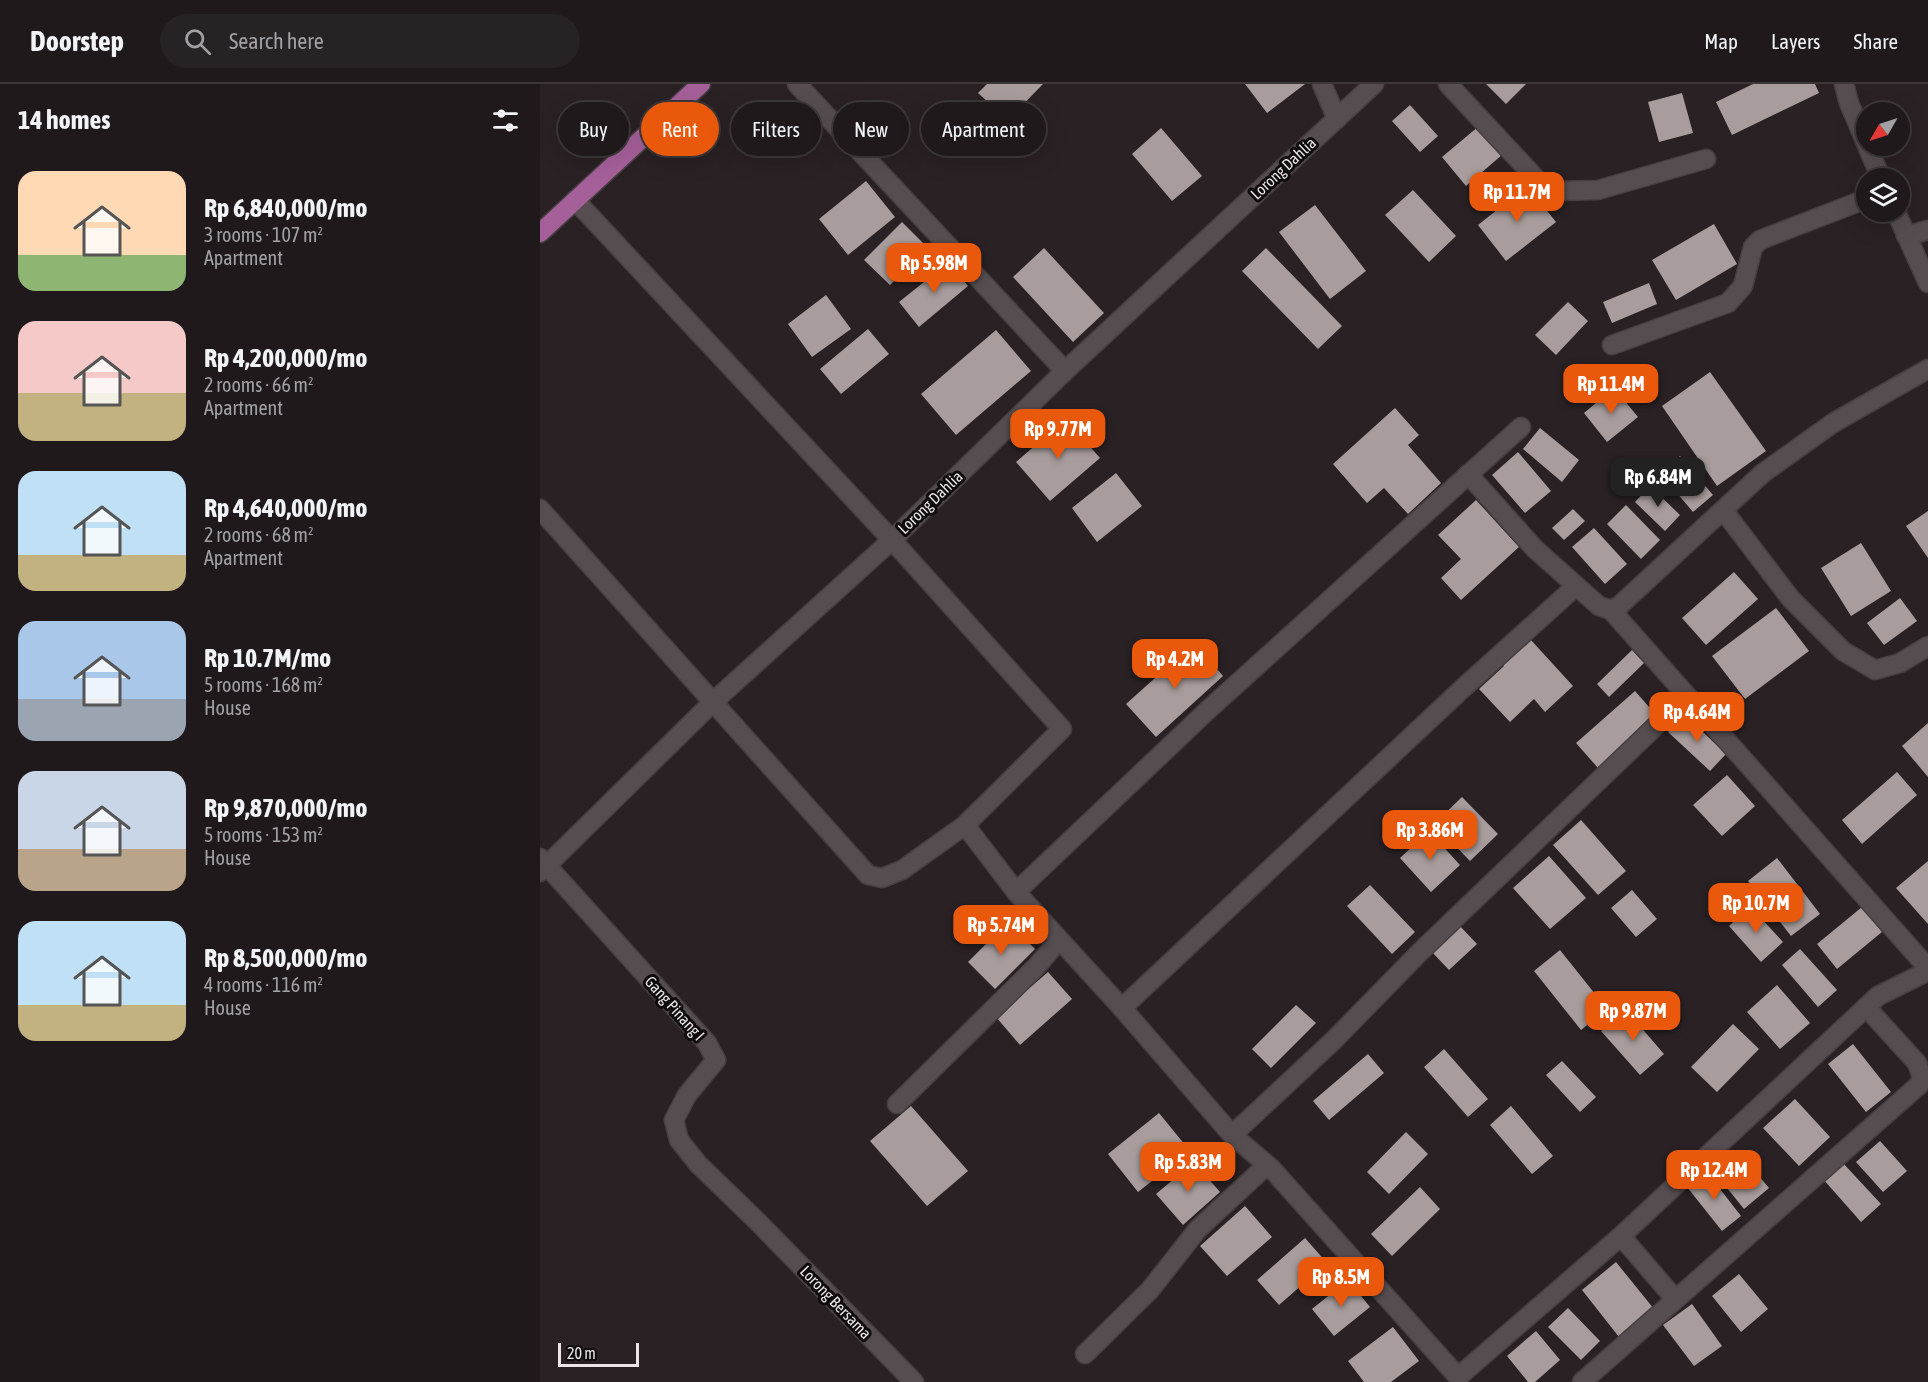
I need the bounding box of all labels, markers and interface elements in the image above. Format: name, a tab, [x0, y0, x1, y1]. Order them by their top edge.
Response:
search box	[160, 14, 580, 68]
text: Doorstep	[30, 25, 124, 57]
icon: search	[181, 25, 214, 58]
text: Search here	[229, 28, 324, 54]
text: Map	[1704, 29, 1738, 53]
text: Layers	[1771, 29, 1821, 53]
text: Share	[1854, 29, 1898, 53]
chip: Buy	[558, 102, 629, 156]
chip: Rent	[641, 102, 719, 156]
chip: Filters	[731, 102, 821, 156]
chip: New	[833, 102, 909, 156]
chip: Apartment	[921, 102, 1046, 156]
north arrow	[1856, 102, 1910, 156]
map controls	[1856, 102, 1910, 222]
icon: filters	[489, 104, 522, 137]
text: 14 homes	[18, 105, 111, 135]
street label: Lorong Dahlia	[1247, 133, 1320, 203]
button: layers	[1856, 168, 1910, 222]
pin: Rp 11.7M	[1455, 172, 1579, 223]
text: Rp 11.7M	[1483, 180, 1551, 203]
text: Rp 6,840,000/mo	[204, 193, 367, 223]
icon: home	[66, 195, 138, 267]
text: 3 rooms · 107 m²	[204, 223, 323, 246]
pin: Rp 5.98M	[872, 243, 996, 294]
text: Apartment	[204, 246, 283, 269]
text: Rp 5.98M	[900, 251, 968, 274]
text: Rp 4,200,000/mo	[204, 343, 367, 373]
icon: home	[66, 345, 138, 417]
pin: Rp 11.4M	[1549, 364, 1673, 415]
text: Rp 11.4M	[1577, 372, 1645, 395]
text: 2 rooms · 66 m²	[204, 373, 314, 396]
text: Apartment	[204, 396, 283, 419]
pin: Rp 9.77M	[996, 409, 1120, 460]
text: Rp 9.77M	[1024, 417, 1092, 440]
pin: Rp 6.84M	[1596, 457, 1720, 508]
text: Rp 6.84M	[1624, 465, 1692, 488]
street label: Lorong Dahlia	[894, 467, 967, 538]
text: Rp 4,640,000/mo	[204, 493, 367, 523]
icon: home	[66, 495, 138, 567]
text: 2 rooms · 68 m²	[204, 523, 314, 546]
text: Apartment	[204, 546, 283, 569]
pin: Rp 4.2M	[1120, 639, 1230, 690]
text: Rp 10.7M/mo	[204, 643, 331, 673]
icon: home	[66, 645, 138, 717]
text: Rp 4.2M	[1146, 647, 1204, 670]
text: 5 rooms · 168 m²	[204, 673, 323, 696]
pin: Rp 4.64M	[1635, 692, 1759, 743]
text: House	[204, 696, 251, 719]
text: Rp 4.64M	[1663, 700, 1731, 723]
text: Rp 9,870,000/mo	[204, 793, 367, 823]
icon: home	[66, 795, 138, 867]
pin: Rp 3.86M	[1368, 810, 1492, 861]
text: Rp 3.86M	[1396, 818, 1464, 841]
text: 5 rooms · 153 m²	[204, 823, 323, 846]
text: House	[204, 846, 251, 869]
pin: Rp 10.7M	[1694, 883, 1818, 934]
text: Rp 10.7M	[1722, 891, 1790, 914]
pin: Rp 5.74M	[939, 905, 1063, 956]
text: Rp 5.74M	[967, 913, 1035, 936]
text: Rp 8,500,000/mo	[204, 943, 367, 973]
icon: home	[66, 945, 138, 1017]
street label: Gang Pinang I	[641, 972, 708, 1044]
text: 4 rooms · 116 m²	[204, 973, 323, 996]
pin: Rp 9.87M	[1571, 991, 1695, 1042]
text: House	[204, 996, 251, 1019]
text: Rp 9.87M	[1599, 999, 1667, 1022]
pin: Rp 5.83M	[1126, 1142, 1250, 1193]
text: Rp 5.83M	[1154, 1150, 1222, 1173]
pin: Rp 12.4M	[1652, 1150, 1776, 1201]
text: Rp 12.4M	[1680, 1158, 1748, 1181]
pin: Rp 8.5M	[1286, 1257, 1396, 1308]
street label: Lorong Bersama	[796, 1262, 875, 1343]
text: Rp 8.5M	[1312, 1265, 1370, 1288]
scale bar	[558, 1340, 639, 1368]
text: 20 m	[567, 1344, 596, 1362]

